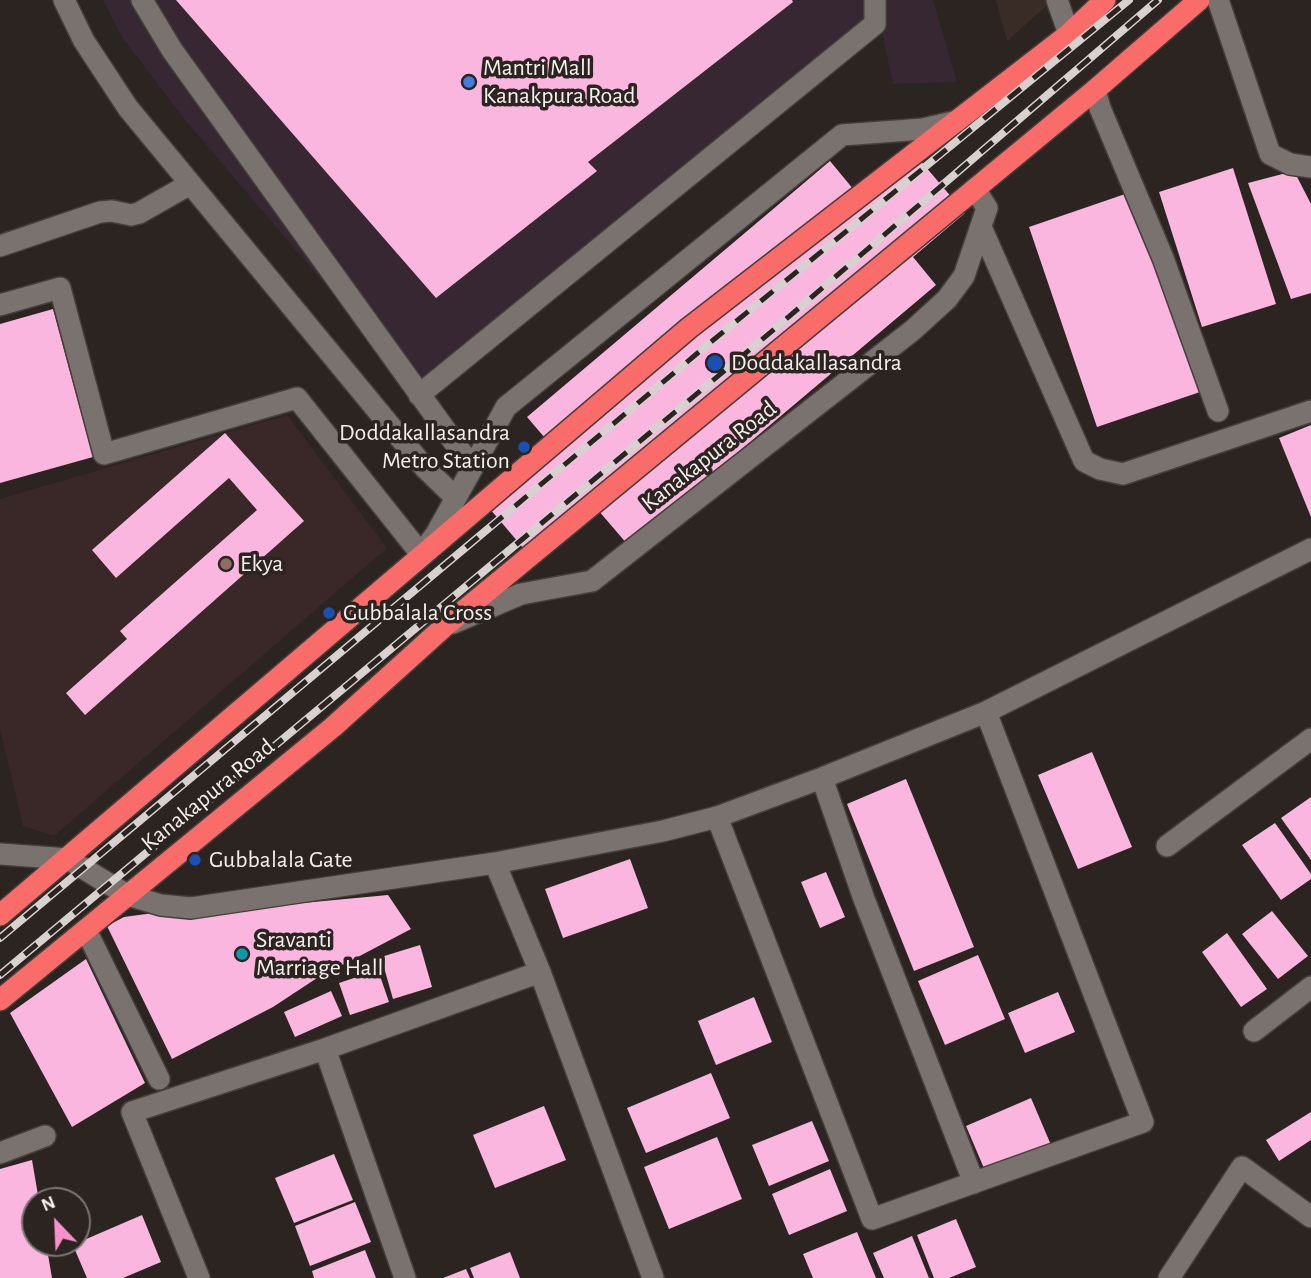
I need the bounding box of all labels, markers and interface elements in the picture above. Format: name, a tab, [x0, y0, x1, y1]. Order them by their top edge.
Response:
place label: Mantri Mall Kanakpura Road	[483, 54, 636, 110]
marker: Mantri Mall Kanakpura Road	[461, 74, 477, 90]
place label: Doddakallasandra	[731, 349, 902, 377]
marker: Doddakallasandra	[705, 353, 725, 373]
street label: Kanakapura Road	[636, 394, 782, 518]
place label: Doddakallasandra Metro Station	[339, 419, 510, 475]
marker: Doddakallasandra Metro Station	[516, 439, 532, 455]
place label: Ekya	[240, 550, 283, 578]
marker: Ekya	[218, 556, 234, 572]
place label: Gubbalala Cross	[343, 599, 492, 627]
marker: Gubbalala Cross	[321, 605, 337, 621]
street label: Kanakapura Road	[135, 732, 281, 858]
place label: Gubbalala Gate	[209, 846, 353, 874]
marker: Gubbalala Gate	[187, 852, 203, 868]
place label: Sravanti Marriage Hall	[256, 926, 384, 982]
marker: Sravanti Marriage Hall	[234, 946, 250, 962]
north arrow	[21, 1187, 91, 1257]
text: N	[39, 1193, 58, 1215]

